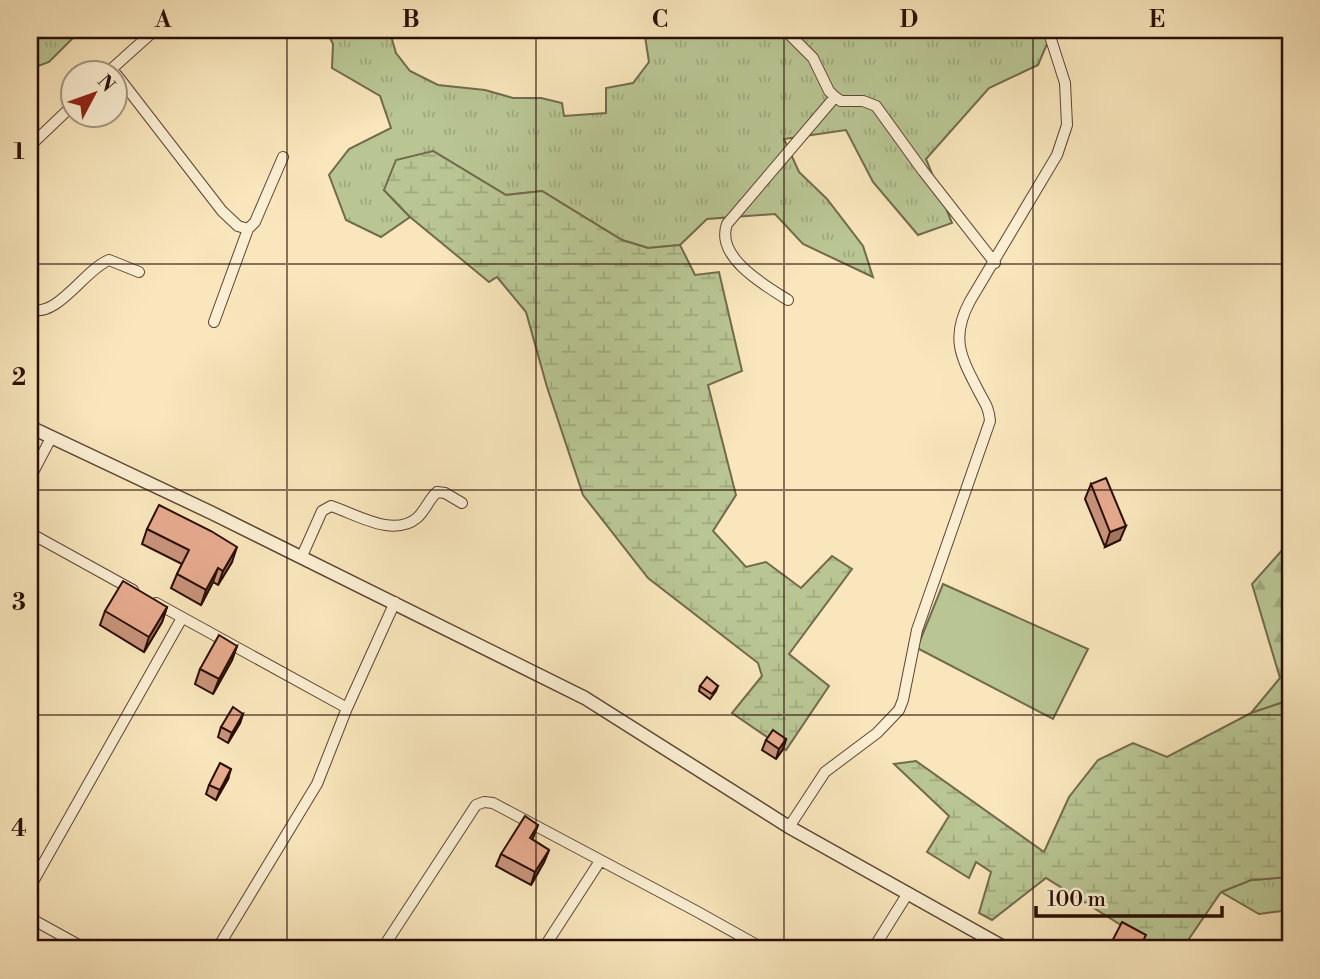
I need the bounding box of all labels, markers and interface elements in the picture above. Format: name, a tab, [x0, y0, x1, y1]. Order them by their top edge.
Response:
text: A	[154, 6, 172, 34]
text: B	[402, 6, 420, 34]
text: C	[652, 6, 668, 34]
text: D	[900, 6, 918, 34]
text: E	[1149, 6, 1165, 34]
north arrow	[60, 60, 130, 130]
text: N	[92, 70, 120, 97]
text: 1	[13, 138, 25, 166]
text: 2	[12, 364, 26, 392]
text: 3	[12, 589, 26, 617]
text: 4	[11, 815, 27, 843]
scale bar	[1036, 874, 1222, 918]
text: 100 m	[1047, 887, 1106, 913]

